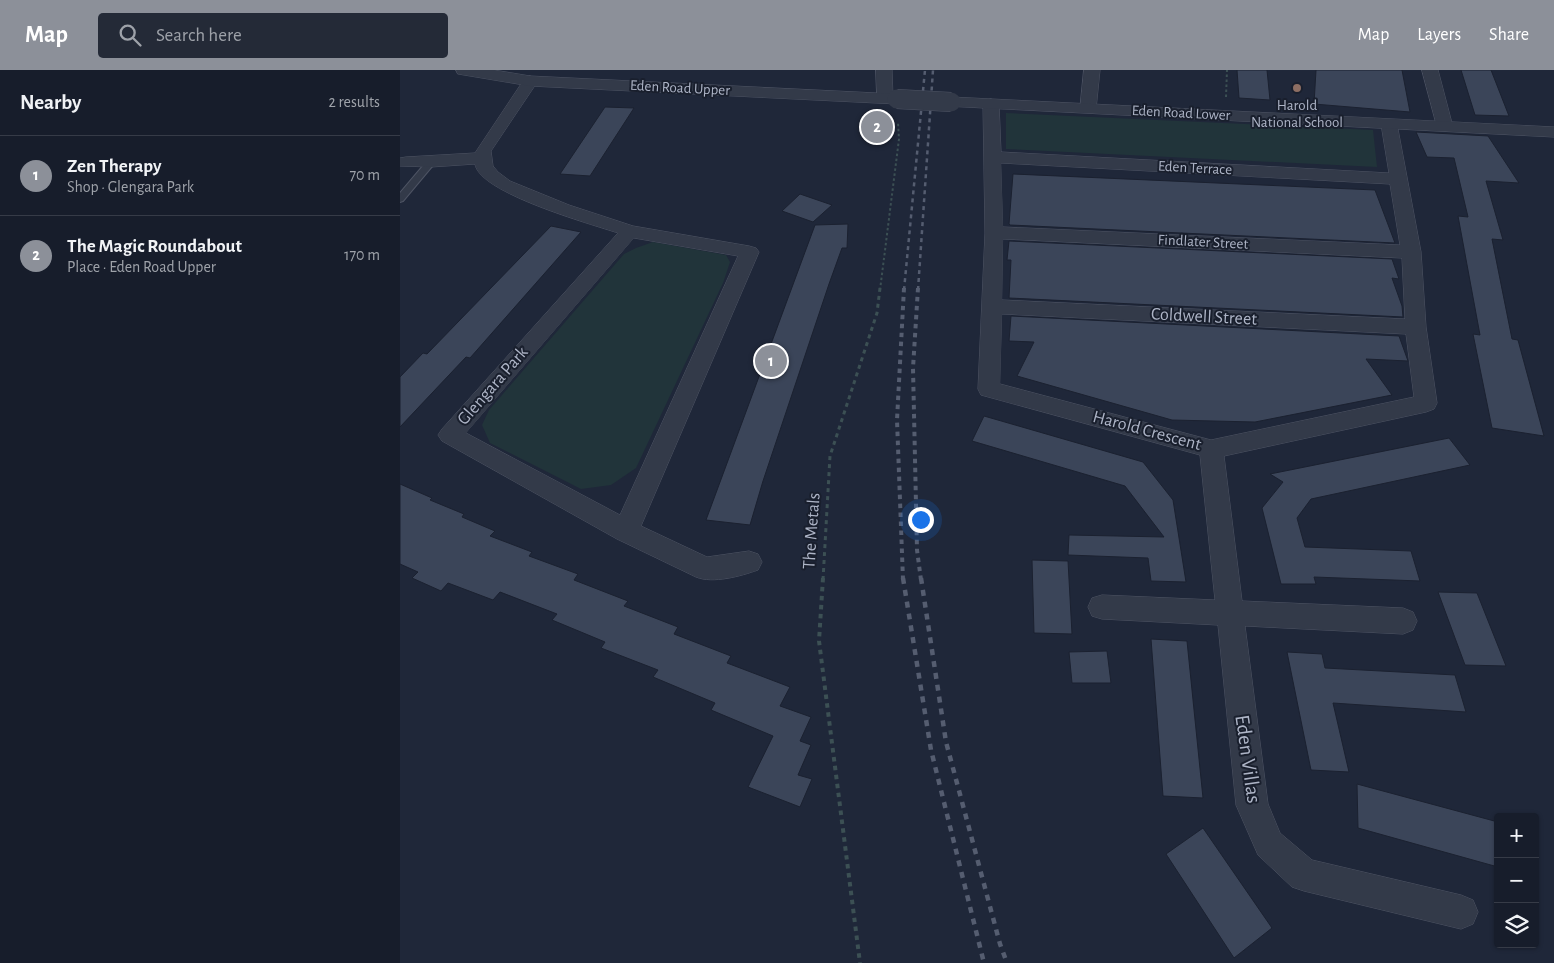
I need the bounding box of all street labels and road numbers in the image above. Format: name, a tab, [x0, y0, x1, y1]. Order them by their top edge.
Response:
street label: Eden Road Upper	[630, 78, 731, 98]
street label: Eden Road Lower	[1131, 103, 1231, 123]
street label: Eden Terrace	[1158, 159, 1233, 177]
street label: Findlater Street	[1157, 232, 1249, 252]
street label: Coldwell Street	[1151, 305, 1258, 329]
street label: Glengara Park	[454, 343, 532, 429]
street label: Harold Crescent	[1091, 408, 1203, 454]
street label: The Metals	[800, 492, 824, 570]
street label: Eden Villas	[1231, 713, 1265, 805]

